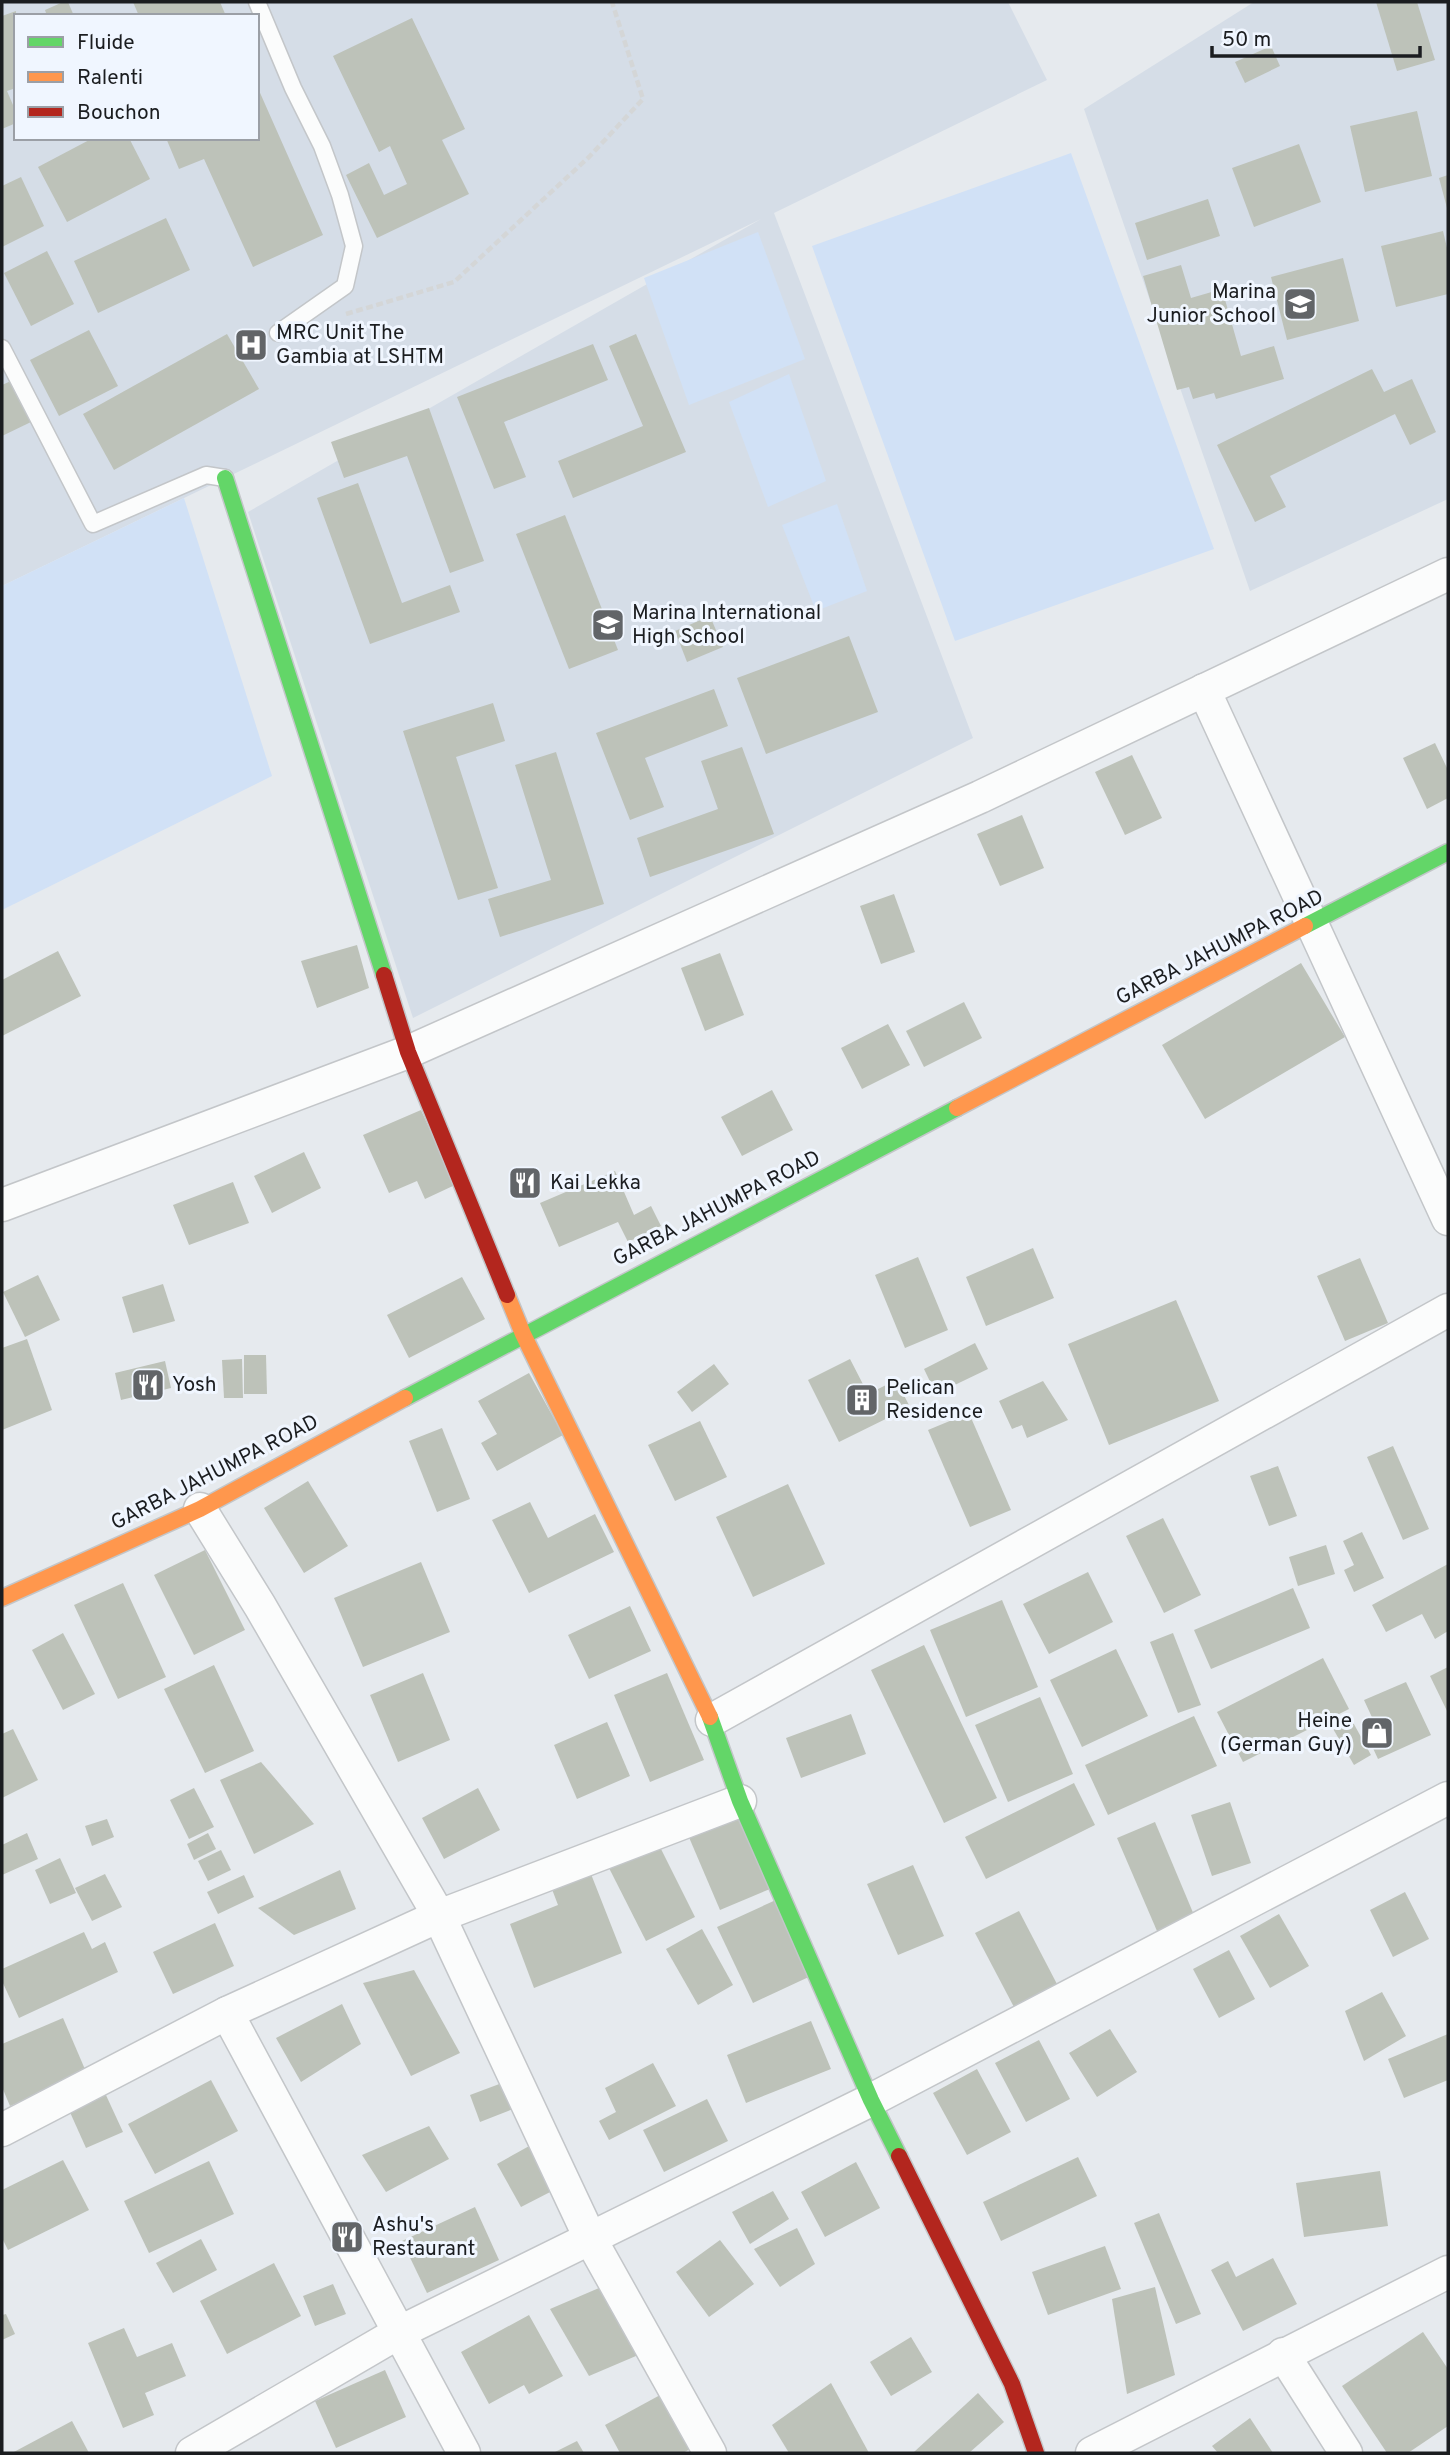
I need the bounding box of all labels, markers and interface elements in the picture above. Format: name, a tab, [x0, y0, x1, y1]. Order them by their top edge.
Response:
legend	[14, 14, 259, 140]
scale bar	[1212, 14, 1420, 58]
text: 50 m	[1222, 27, 1271, 54]
text: Fluide	[77, 30, 135, 57]
text: Ralenti	[77, 65, 143, 92]
text: Bouchon	[77, 100, 160, 127]
place label: Marina Junior School	[1147, 279, 1276, 330]
school or university icon: Marina Junior School	[1281, 285, 1319, 323]
place label: MRC Unit The Gambia at LSHTM	[276, 320, 444, 371]
hospital icon: MRC Unit The Gambia at LSHTM	[232, 326, 270, 364]
place label: Marina International High School	[632, 600, 821, 651]
school or university icon: Marina International High School	[589, 606, 627, 644]
street label: GARBA JAHUMPA ROAD	[1112, 884, 1328, 1012]
street label: GARBA JAHUMPA ROAD	[609, 1145, 825, 1273]
restaurant icon: Kai Lekka	[506, 1164, 544, 1202]
place label: Kai Lekka	[550, 1170, 641, 1197]
restaurant icon: Yosh	[129, 1366, 167, 1404]
place label: Yosh	[172, 1372, 217, 1399]
place label: Pelican Residence	[886, 1375, 983, 1426]
building icon: Pelican Residence	[843, 1381, 881, 1419]
street label: GARBA JAHUMPA ROAD	[107, 1409, 323, 1537]
place label: Heine (German Guy)	[1220, 1708, 1352, 1759]
shop icon: Heine (German Guy)	[1358, 1714, 1396, 1752]
place label: Ashu's Restaurant	[372, 2212, 475, 2263]
restaurant icon: Ashu's Restaurant	[328, 2218, 366, 2256]

